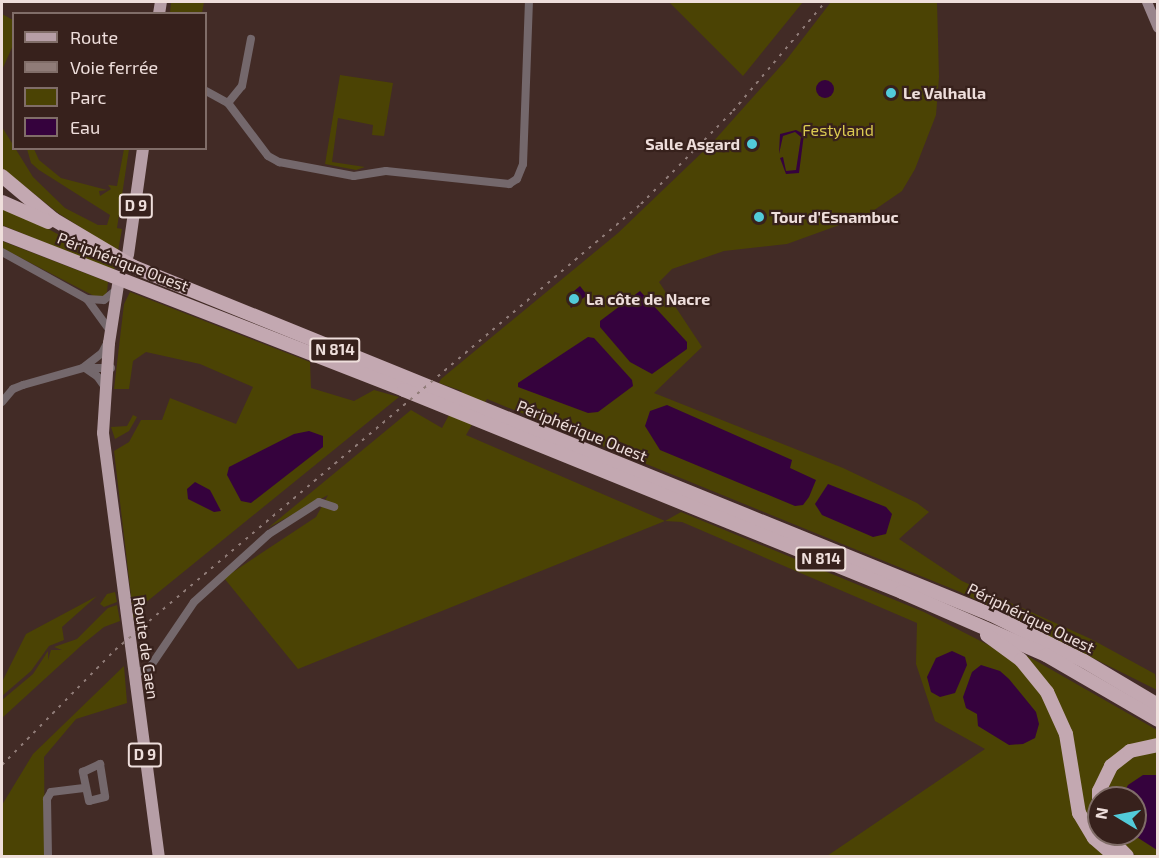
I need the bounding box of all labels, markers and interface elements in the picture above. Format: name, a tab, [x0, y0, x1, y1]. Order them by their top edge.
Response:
legend	[12, 12, 207, 150]
text: Route	[70, 26, 118, 48]
text: Voie ferrée	[70, 56, 158, 78]
place label: Le Valhalla	[903, 83, 987, 103]
text: Parc	[70, 86, 106, 108]
marker: Le Valhalla	[884, 86, 898, 100]
text: Eau	[70, 116, 100, 138]
park label: Festyland	[802, 120, 874, 140]
place label: Salle Asgard	[645, 134, 740, 154]
marker: Salle Asgard	[745, 137, 759, 151]
road number: D 9	[118, 194, 154, 218]
place label: Tour d'Esnambuc	[771, 207, 899, 227]
marker: Tour d'Esnambuc	[752, 210, 766, 224]
street label: Périphérique Ouest	[55, 228, 191, 296]
place label: La côte de Nacre	[586, 289, 710, 309]
marker: La côte de Nacre	[567, 292, 581, 306]
road number: N 814	[308, 338, 362, 362]
street label: Périphérique Ouest	[514, 396, 650, 466]
road number: N 814	[794, 547, 848, 571]
street label: Périphérique Ouest	[964, 579, 1098, 657]
street label: Route de Caen	[129, 595, 163, 701]
road number: D 9	[127, 743, 163, 767]
north arrow	[1087, 786, 1147, 846]
text: N	[1090, 806, 1111, 820]

